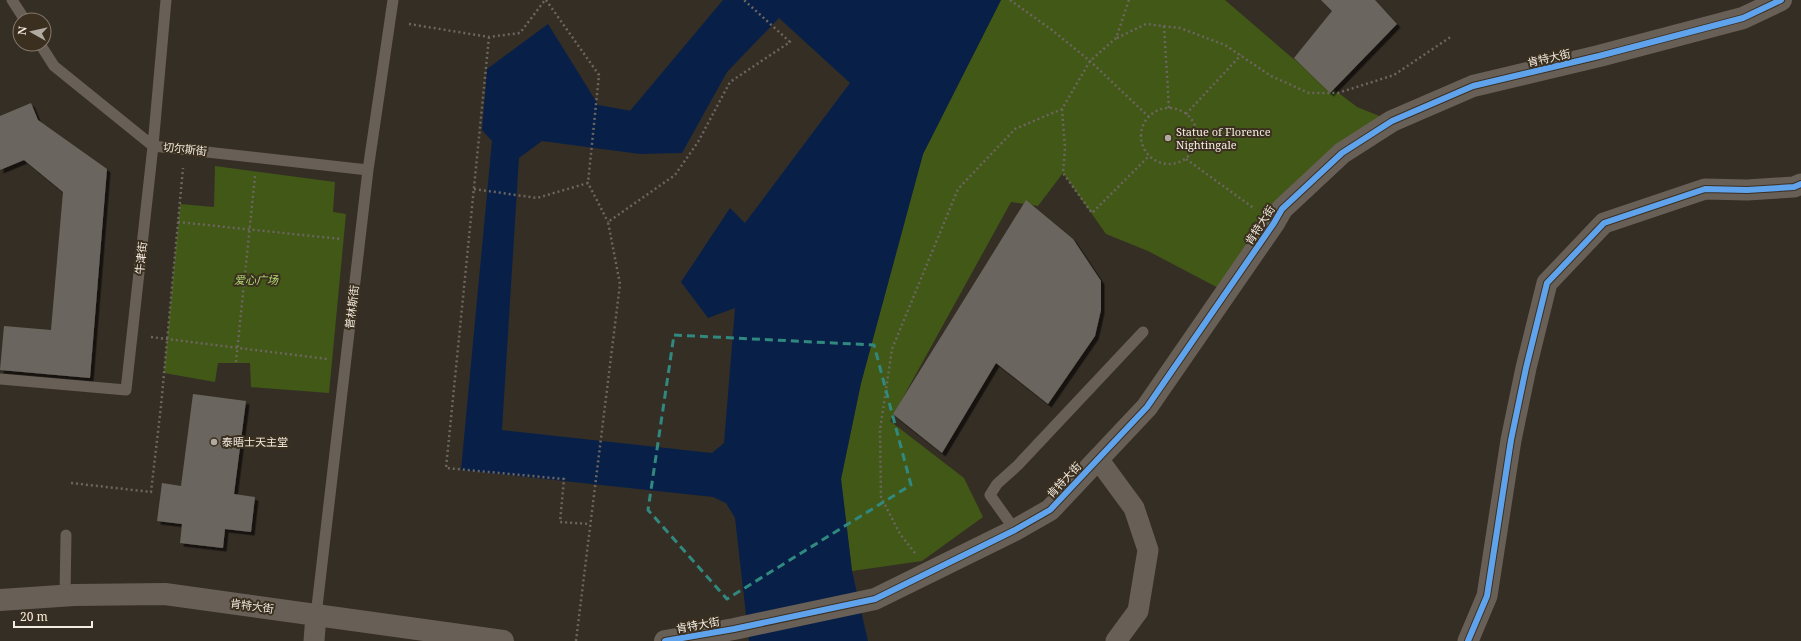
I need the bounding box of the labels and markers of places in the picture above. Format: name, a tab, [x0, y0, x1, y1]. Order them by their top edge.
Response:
place label: Statue of Florence Nightingale	[1176, 124, 1271, 152]
marker: Statue of Florence Nightingale	[1163, 133, 1173, 143]
place label: 泰晤士天主堂	[222, 434, 288, 449]
marker: 泰晤士天主堂	[209, 437, 219, 447]

